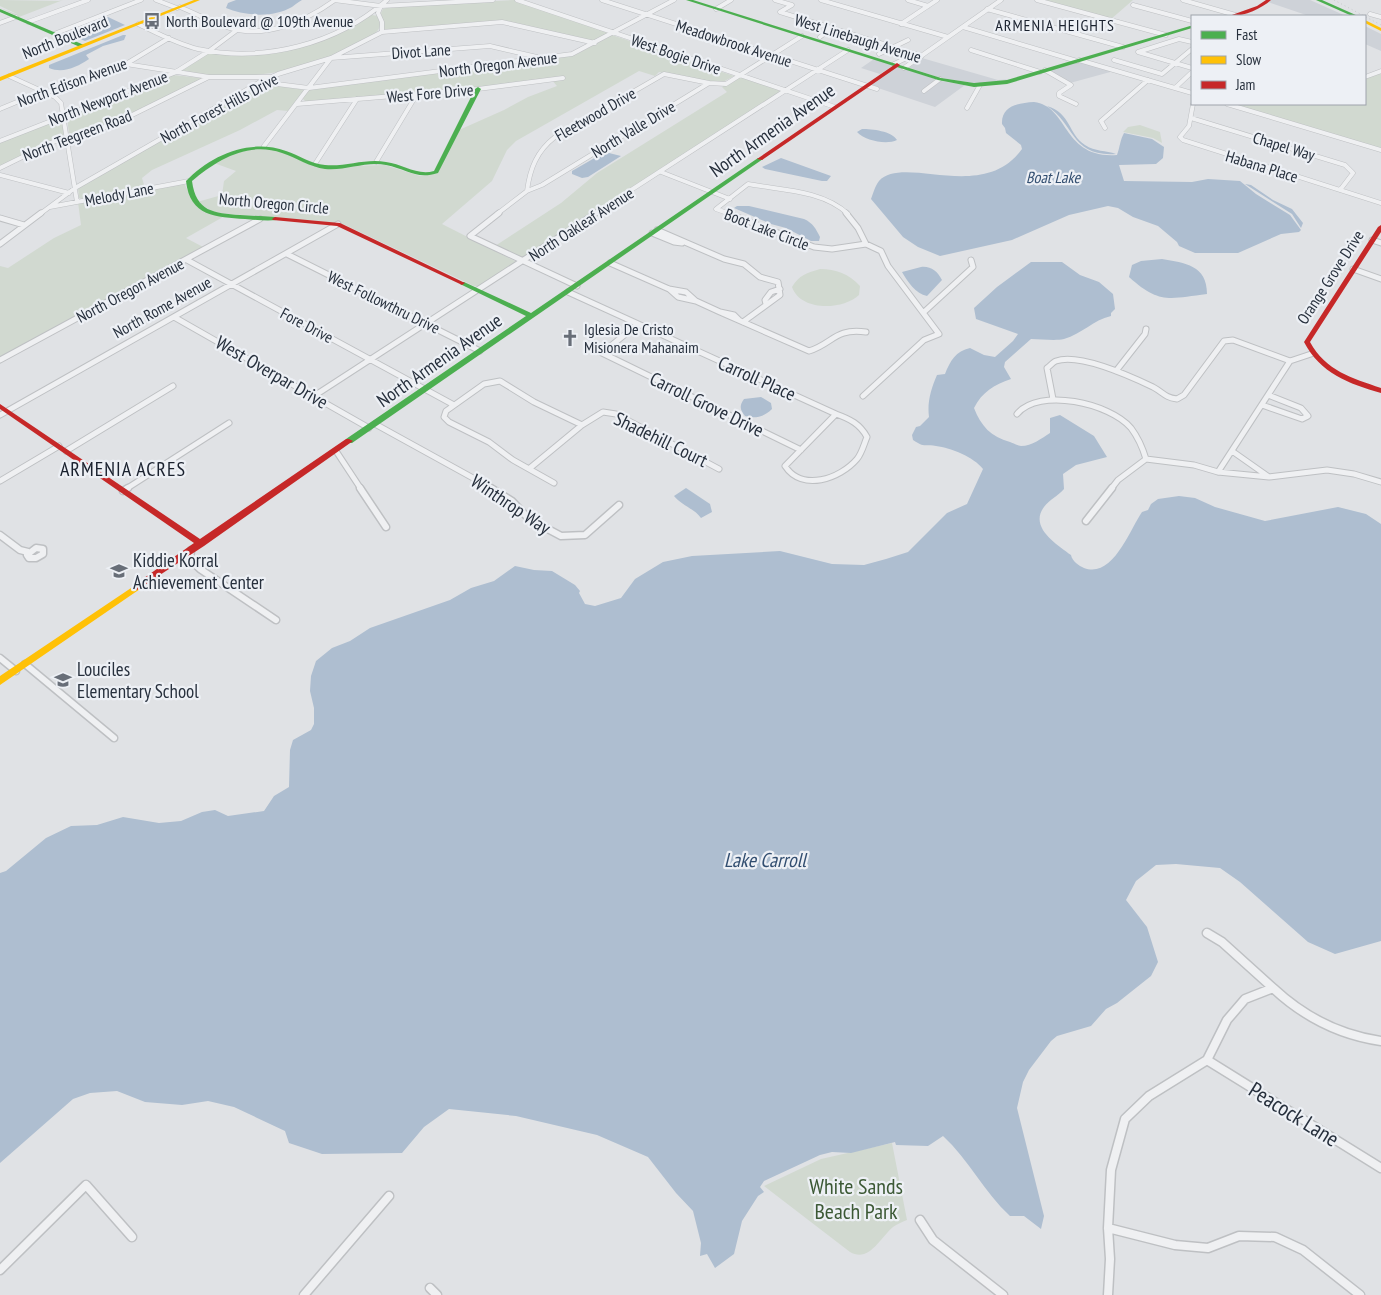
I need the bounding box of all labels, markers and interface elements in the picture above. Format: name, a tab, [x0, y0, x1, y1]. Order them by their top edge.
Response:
street label: West Linebaugh Avenue	[792, 9, 924, 67]
street label: North Boulevard	[19, 11, 111, 63]
bus stop icon: North Boulevard @ 109th Avenue	[142, 11, 162, 31]
place label: North Boulevard @ 109th Avenue	[166, 11, 353, 31]
street label: Meadowbrook Avenue	[673, 15, 795, 71]
district label: ARMENIA HEIGHTS	[995, 15, 1115, 35]
legend	[1191, 15, 1366, 105]
text: Fast	[1236, 25, 1257, 44]
street label: West Bogie Drive	[628, 29, 724, 79]
street label: Divot Lane	[391, 39, 451, 63]
street label: North Oregon Avenue	[438, 47, 558, 81]
text: Slow	[1236, 50, 1261, 69]
street label: North Edison Avenue	[14, 53, 130, 111]
street label: North Newport Avenue	[46, 66, 170, 130]
street label: North Forest Hills Drive	[157, 69, 281, 147]
text: Jam	[1235, 75, 1255, 94]
street label: North Armenia Avenue	[705, 78, 839, 182]
street label: West Fore Drive	[386, 79, 474, 107]
street label: Fleetwood Drive	[551, 83, 639, 145]
street label: North Valle Drive	[587, 96, 679, 162]
street label: North Teegreen Road	[20, 105, 134, 165]
street label: Chapel Way	[1251, 127, 1317, 165]
street label: Habana Place	[1223, 146, 1301, 186]
water label: Boat Lake	[1026, 167, 1081, 187]
street label: Melody Lane	[83, 178, 155, 210]
street label: North Oakleaf Avenue	[525, 183, 637, 265]
street label: North Oregon Circle	[218, 188, 330, 218]
street label: Boot Lake Circle	[722, 204, 812, 254]
street label: Orange Grove Drive	[1292, 226, 1368, 328]
street label: North Oregon Avenue	[73, 253, 187, 327]
street label: West Followthru Drive	[325, 266, 443, 338]
street label: North Rome Avenue	[109, 272, 215, 342]
street label: Fore Drive	[277, 303, 337, 347]
street label: North Armenia Avenue	[372, 308, 506, 412]
place label: Iglesia De Cristo Misionera Mahanaim	[584, 319, 699, 357]
church icon: Iglesia De Cristo Misionera Mahanaim	[560, 328, 580, 348]
street label: West Overpar Drive	[212, 330, 333, 414]
street label: Carroll Place	[714, 350, 800, 406]
street label: Carroll Grove Drive	[646, 366, 768, 442]
street label: Shadehill Court	[610, 406, 712, 472]
district label: ARMENIA ACRES	[60, 456, 186, 482]
street label: Winthrop Way	[467, 469, 556, 540]
place label: Kiddie Korral Achievement Center	[133, 548, 265, 594]
school or university icon: Kiddie Korral Achievement Center	[109, 561, 129, 581]
place label: Louciles Elementary School	[77, 657, 199, 703]
school or university icon: Louciles Elementary School	[53, 670, 73, 690]
water label: Lake Carroll	[724, 847, 808, 873]
street label: Peacock Lane	[1244, 1075, 1344, 1153]
park label: White Sands Beach Park	[809, 1172, 903, 1225]

